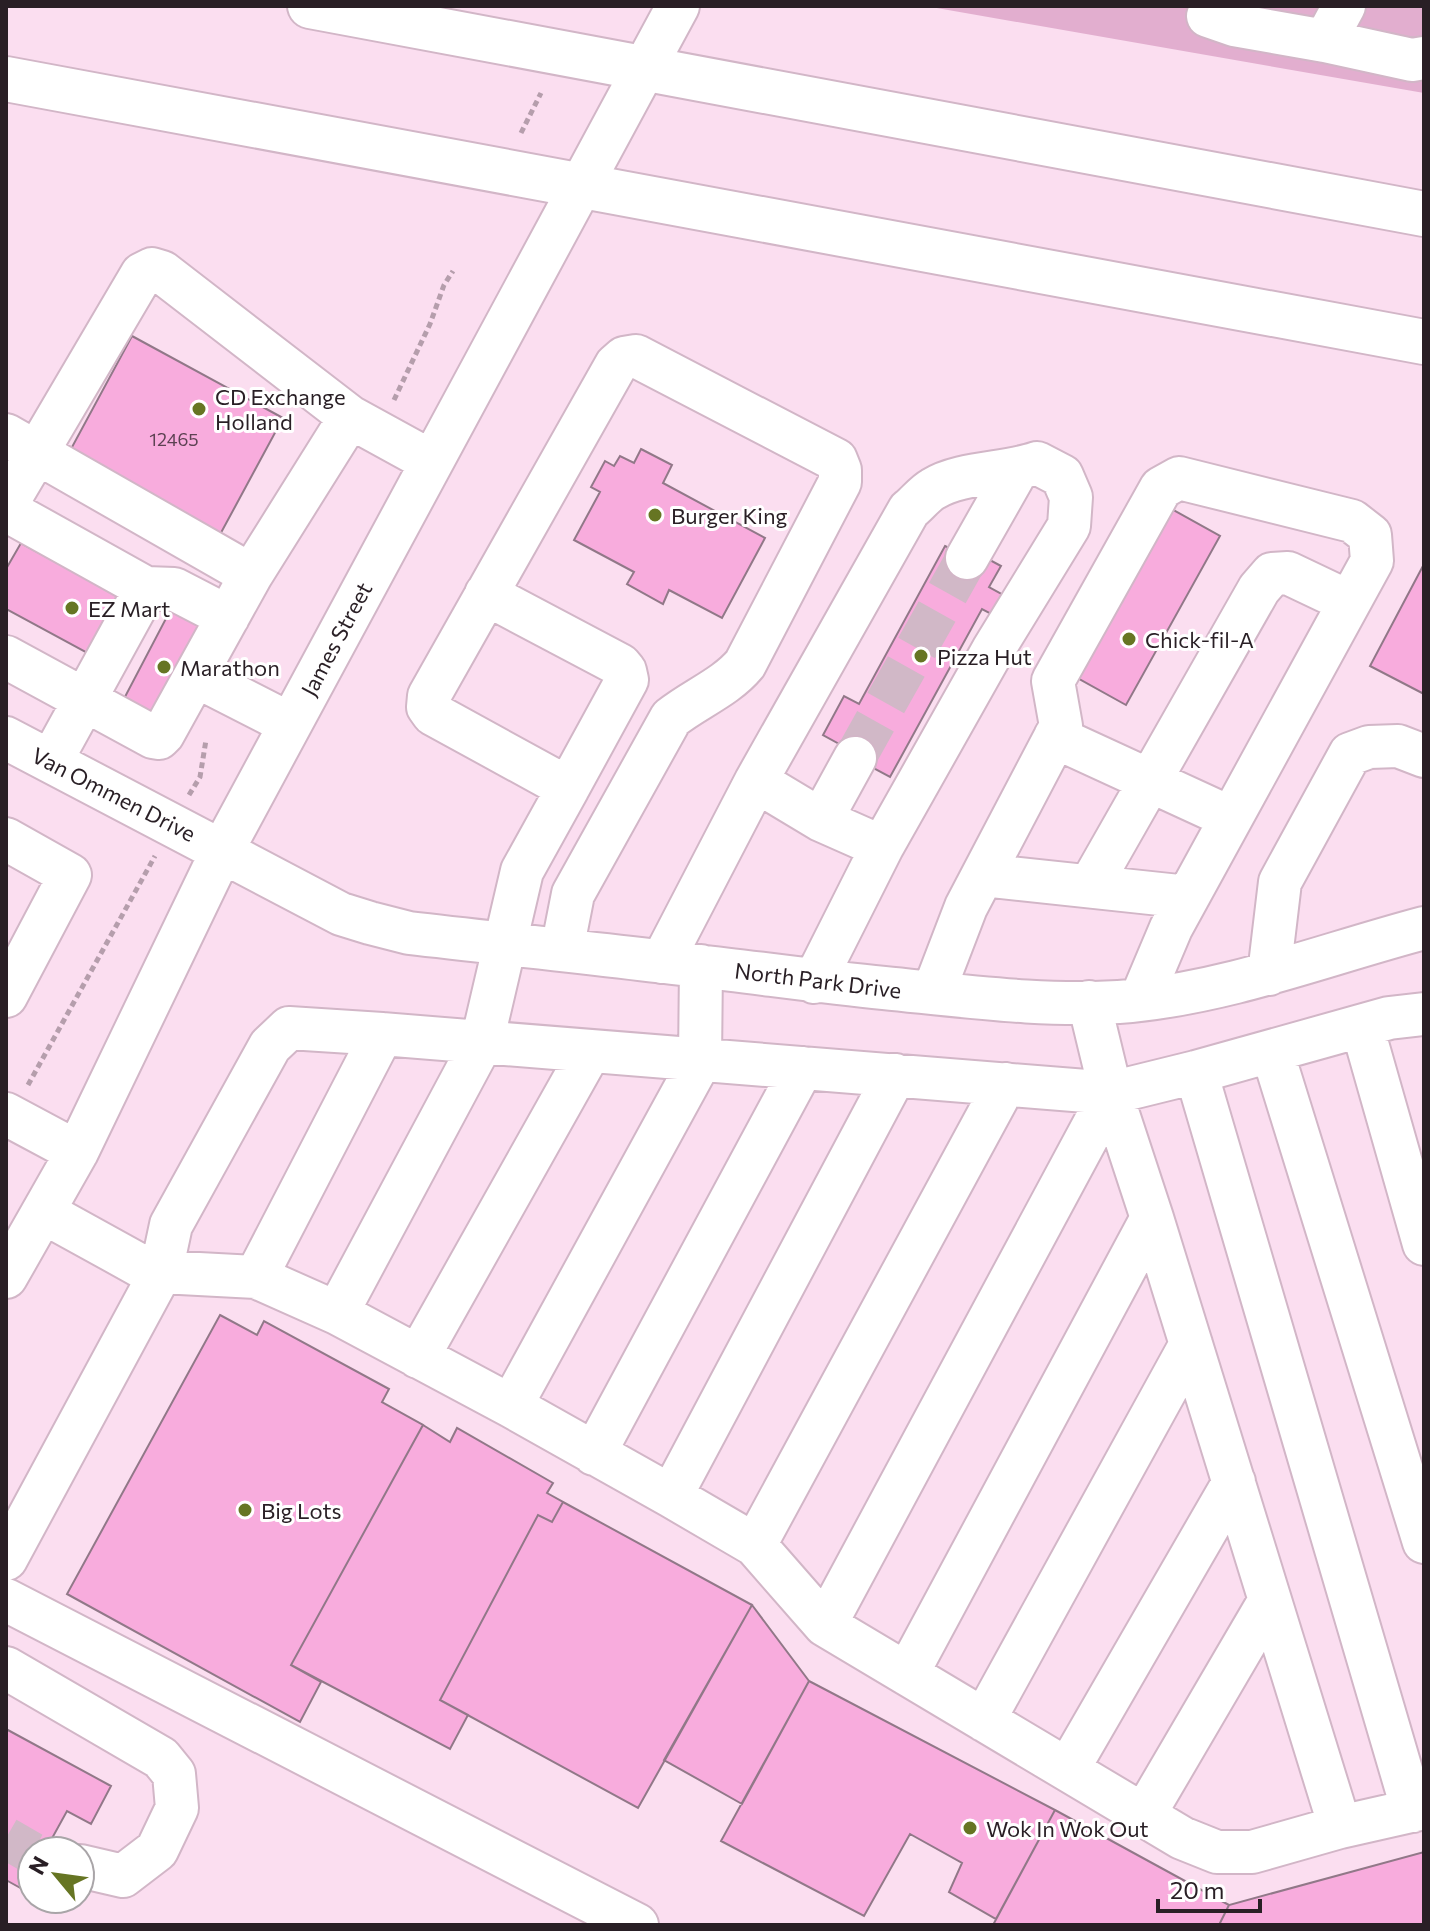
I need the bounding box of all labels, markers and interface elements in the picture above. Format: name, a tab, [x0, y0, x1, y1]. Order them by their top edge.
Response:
place label: CD Exchange Holland	[215, 383, 346, 435]
marker: CD Exchange Holland	[190, 400, 208, 418]
house number: 12465	[149, 428, 199, 450]
place label: Burger King	[671, 502, 788, 529]
marker: Burger King	[646, 506, 664, 524]
street label: James Street	[295, 577, 377, 701]
place label: EZ Mart	[88, 595, 170, 622]
marker: EZ Mart	[63, 599, 81, 617]
place label: Chick-fil-A	[1145, 626, 1254, 653]
marker: Chick-fil-A	[1120, 630, 1138, 648]
place label: Pizza Hut	[937, 643, 1032, 670]
marker: Pizza Hut	[912, 647, 930, 665]
place label: Marathon	[180, 654, 280, 681]
marker: Marathon	[155, 658, 173, 676]
street label: Van Ommen Drive	[28, 741, 200, 847]
street label: North Park Drive	[733, 956, 903, 1004]
place label: Big Lots	[261, 1497, 342, 1524]
marker: Big Lots	[236, 1501, 254, 1519]
place label: Wok In Wok Out	[986, 1815, 1149, 1842]
marker: Wok In Wok Out	[961, 1819, 979, 1837]
north arrow	[16, 1835, 96, 1915]
text: N	[22, 1851, 54, 1879]
scale bar	[1158, 1863, 1260, 1913]
text: 20 m	[1170, 1875, 1224, 1904]

